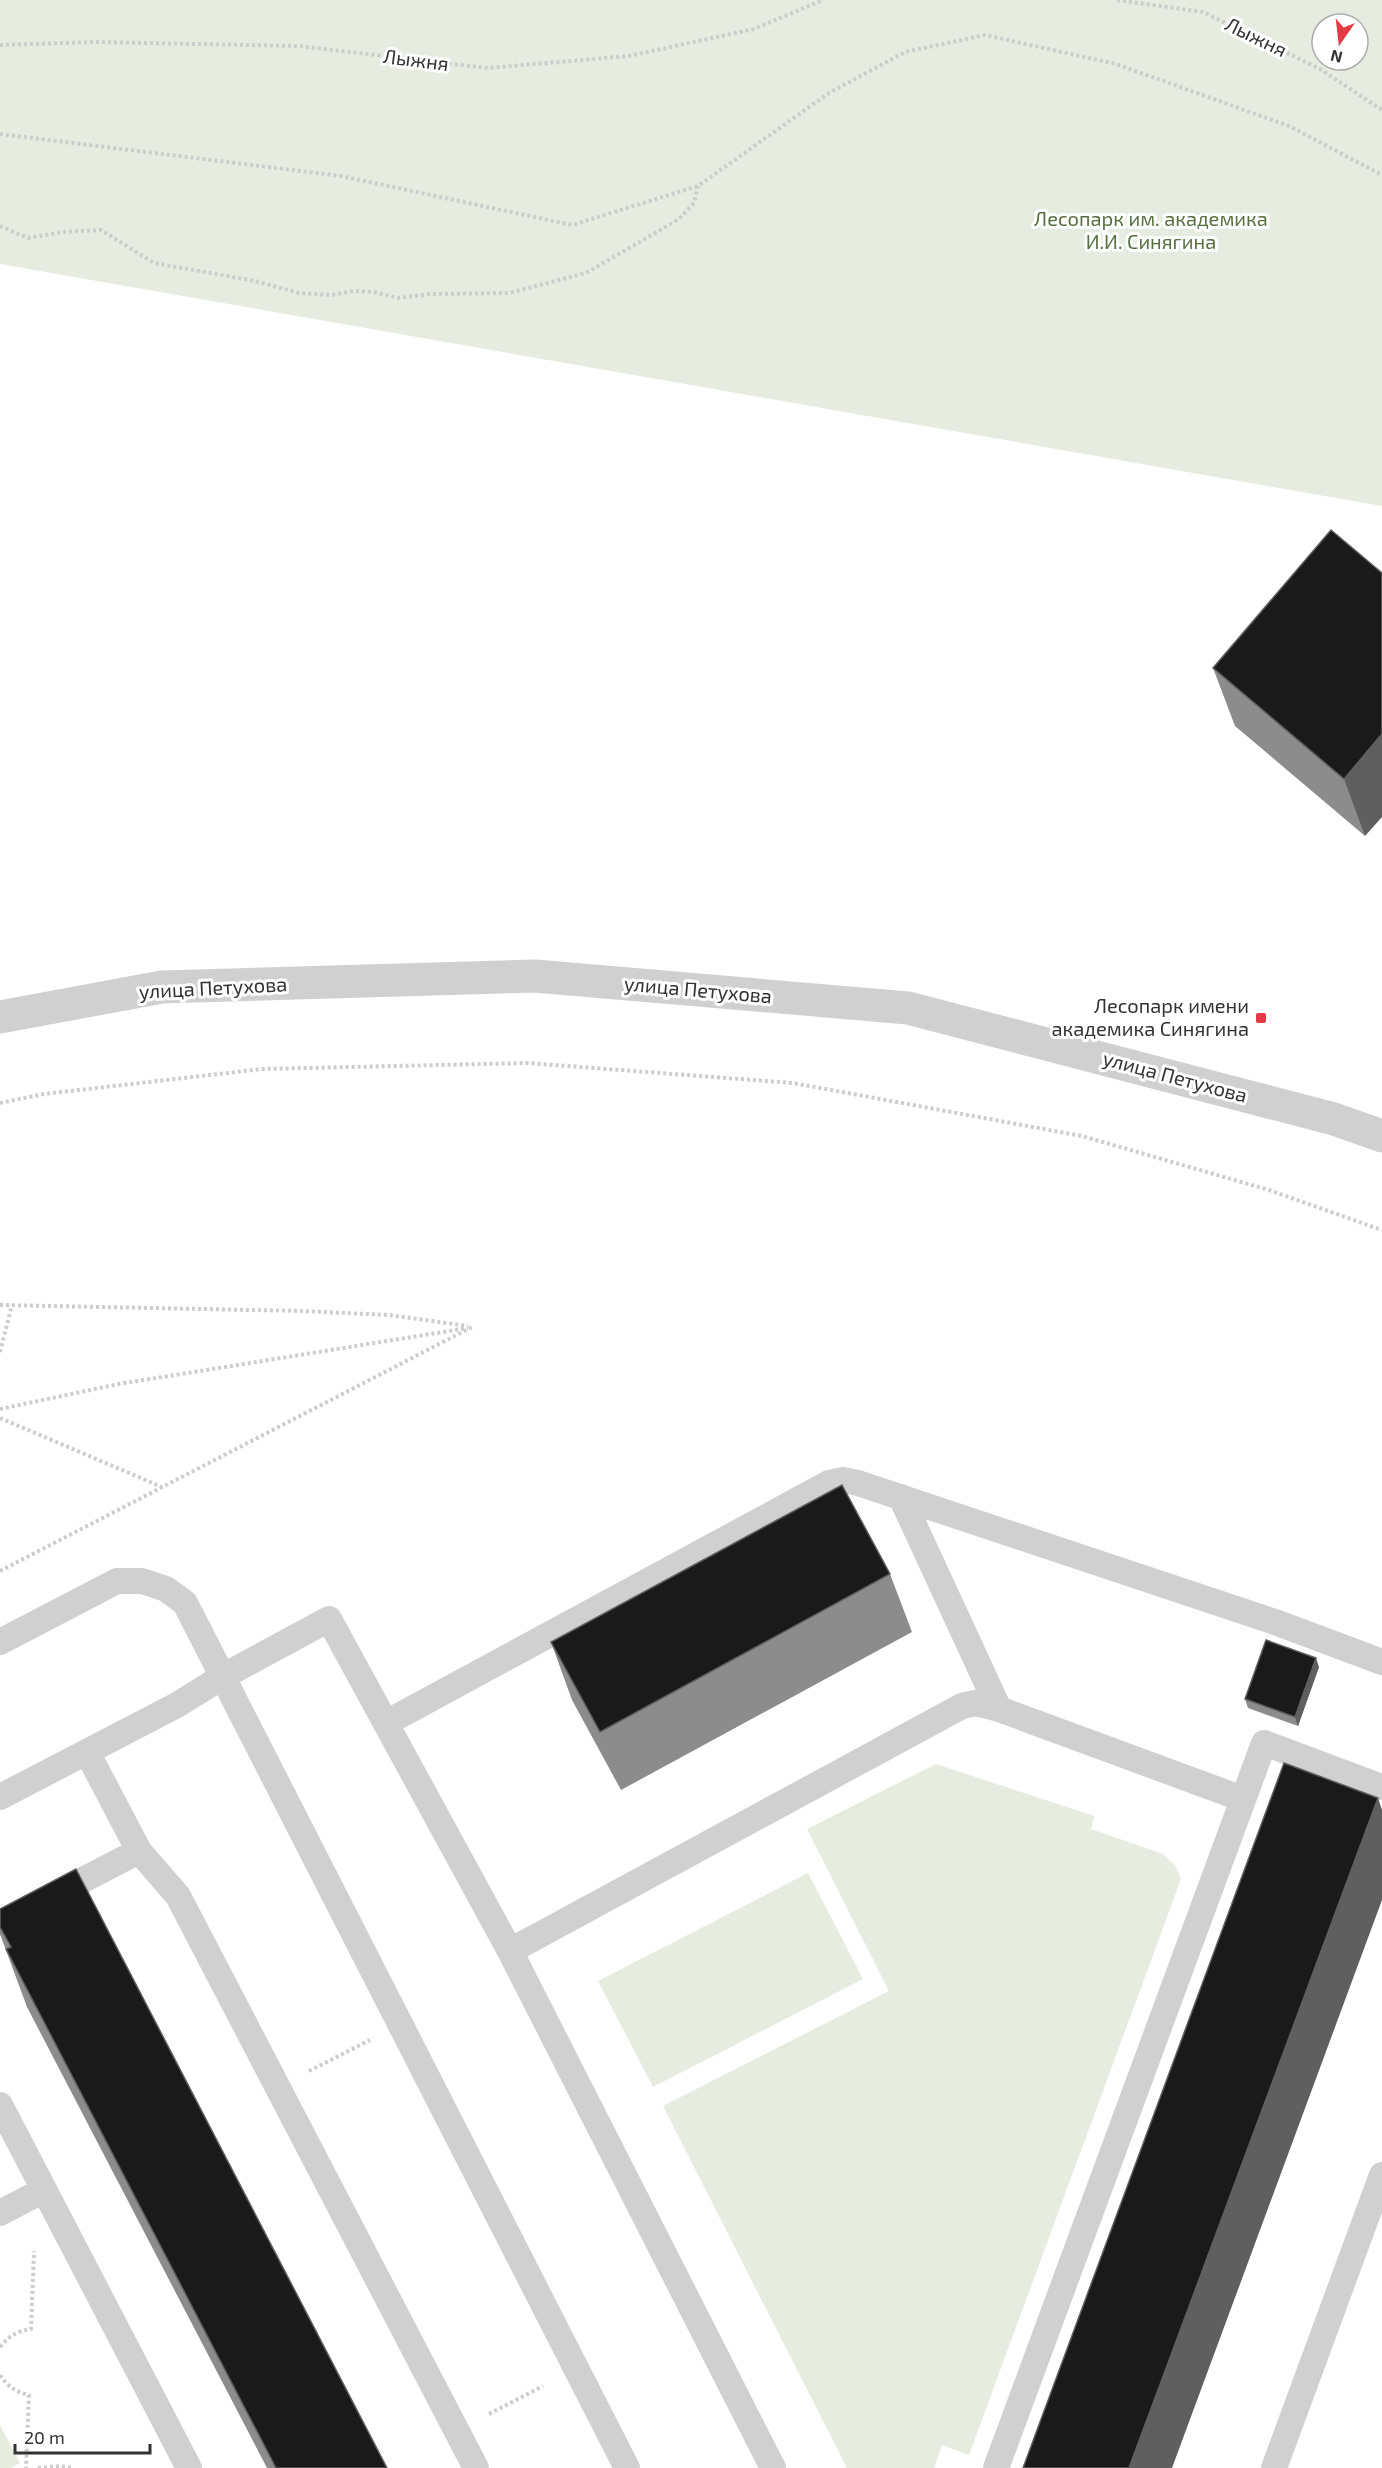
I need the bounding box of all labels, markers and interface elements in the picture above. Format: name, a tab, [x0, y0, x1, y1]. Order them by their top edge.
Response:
street label: Лыжня	[1222, 11, 1291, 61]
north arrow	[1310, 12, 1370, 72]
street label: Лыжня	[382, 43, 450, 75]
text: N	[1328, 46, 1344, 68]
park label: Лесопарк им. академика И.И. Синягина	[1034, 206, 1268, 253]
street label: улица Петухова	[138, 971, 288, 1004]
street label: улица Петухова	[623, 971, 773, 1008]
place label: Лесопарк имени академика Синягина	[1052, 993, 1249, 1040]
marker: Лесопарк имени академика Синягина	[1254, 1011, 1268, 1025]
street label: улица Петухова	[1100, 1045, 1250, 1108]
scale bar	[15, 2417, 150, 2455]
text: 20 m	[24, 2426, 65, 2448]

